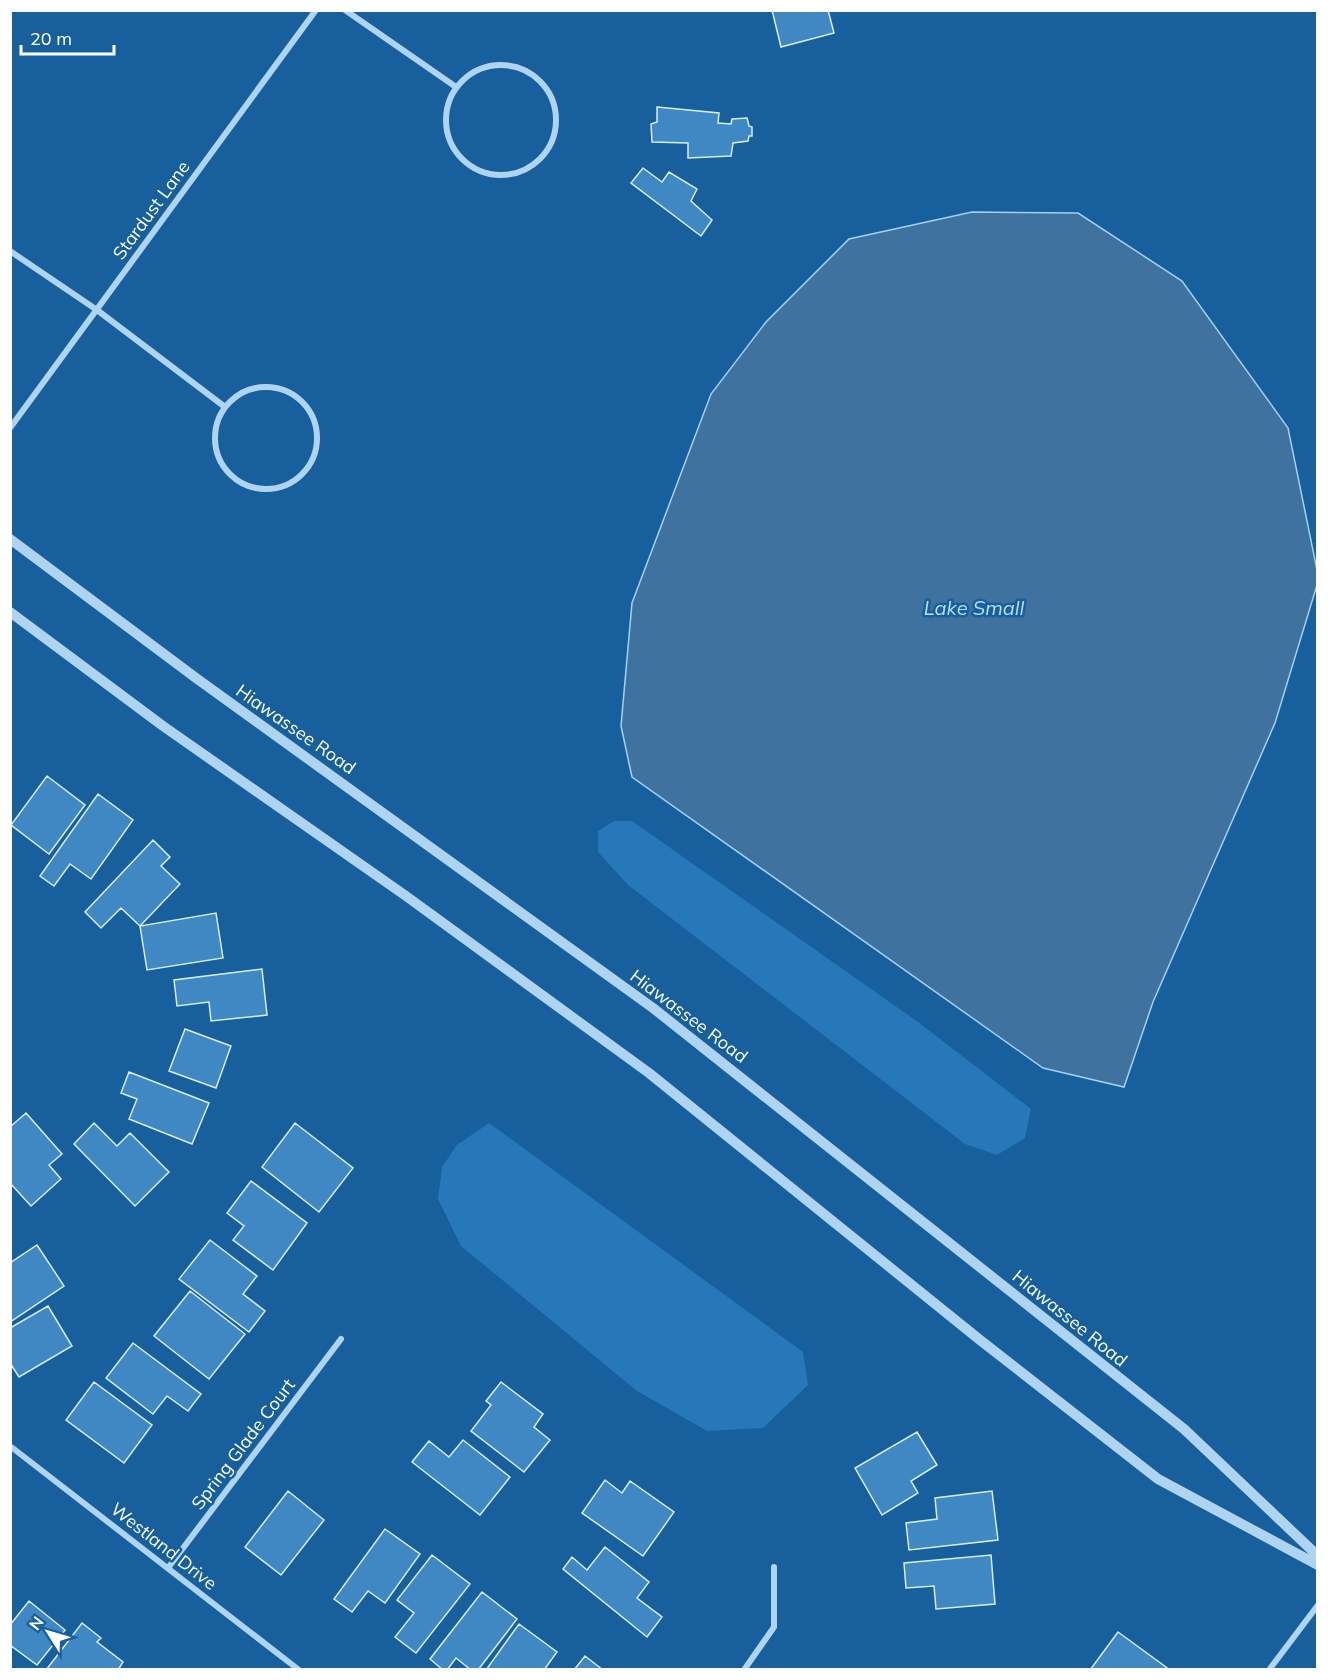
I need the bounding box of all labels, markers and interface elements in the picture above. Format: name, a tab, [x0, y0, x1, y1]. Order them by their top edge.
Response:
scale bar	[21, 18, 114, 56]
text: 20 m	[30, 27, 72, 50]
street label: Stardust Lane	[107, 156, 195, 264]
water label: Lake Small	[924, 595, 1025, 620]
street label: Hiawassee Road	[232, 679, 360, 779]
street label: Hiawassee Road	[626, 964, 752, 1068]
street label: Hiawassee Road	[1008, 1265, 1132, 1371]
street label: Spring Glade Court	[186, 1374, 300, 1514]
street label: Westland Drive	[106, 1497, 222, 1595]
north arrow	[18, 1602, 78, 1662]
text: N	[24, 1612, 48, 1634]

